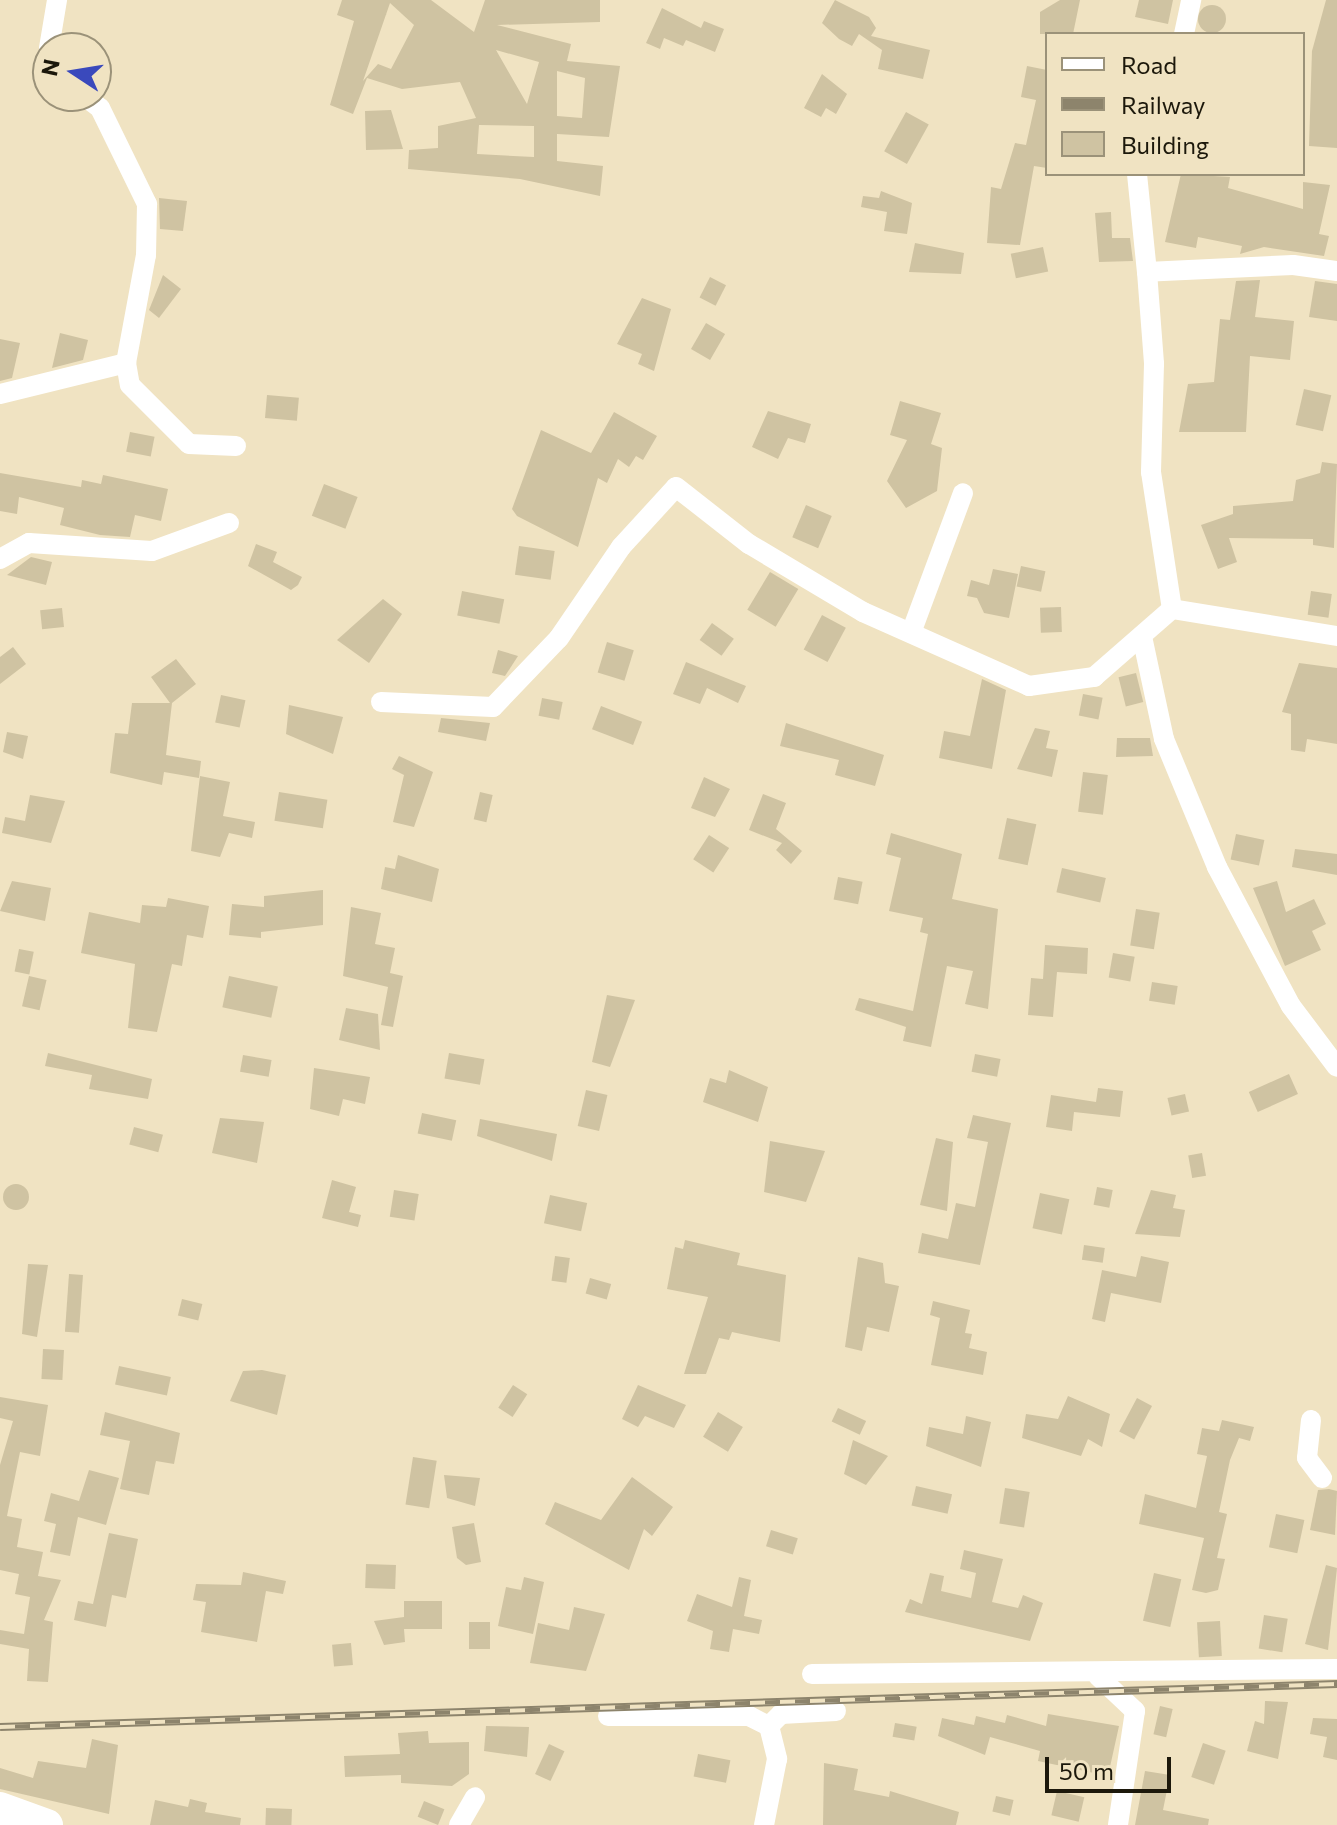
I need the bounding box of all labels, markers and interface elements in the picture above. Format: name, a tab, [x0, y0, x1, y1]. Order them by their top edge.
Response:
north arrow	[32, 32, 112, 112]
legend	[1045, 32, 1305, 176]
text: Road	[1121, 50, 1177, 79]
text: N	[35, 56, 65, 78]
text: Railway	[1121, 90, 1206, 119]
text: Building	[1121, 130, 1209, 159]
scale bar	[1049, 1741, 1175, 1791]
text: 50 m	[1059, 1756, 1114, 1785]

